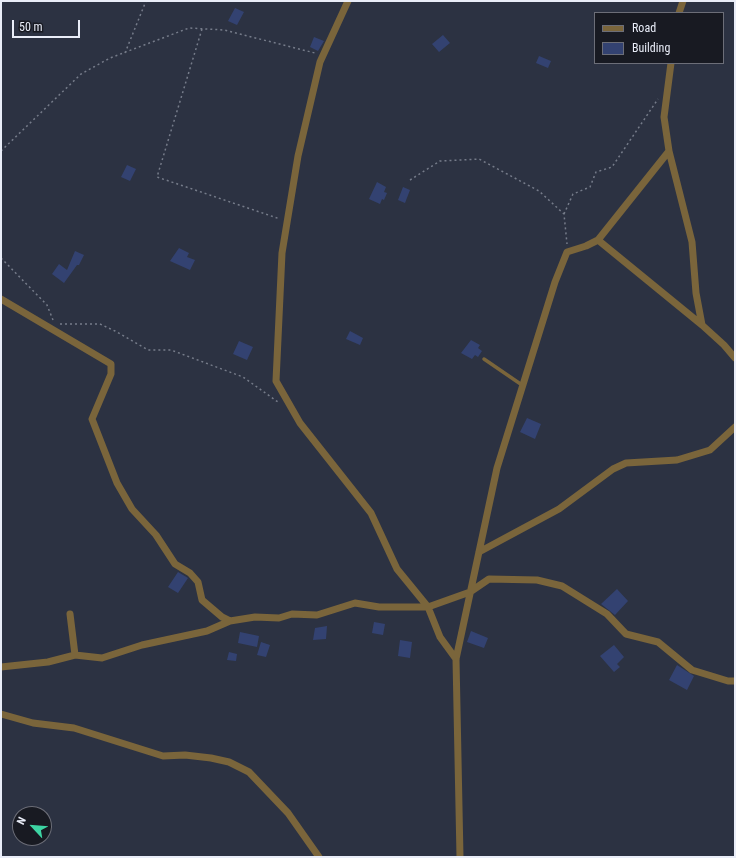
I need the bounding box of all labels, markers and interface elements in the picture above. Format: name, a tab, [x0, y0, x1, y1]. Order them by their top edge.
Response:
scale bar	[14, 12, 82, 38]
legend	[594, 12, 724, 64]
text: 50 m	[19, 20, 43, 34]
text: Road	[632, 21, 656, 35]
text: Building	[632, 41, 670, 55]
north arrow	[12, 806, 52, 846]
text: N	[14, 815, 29, 827]

